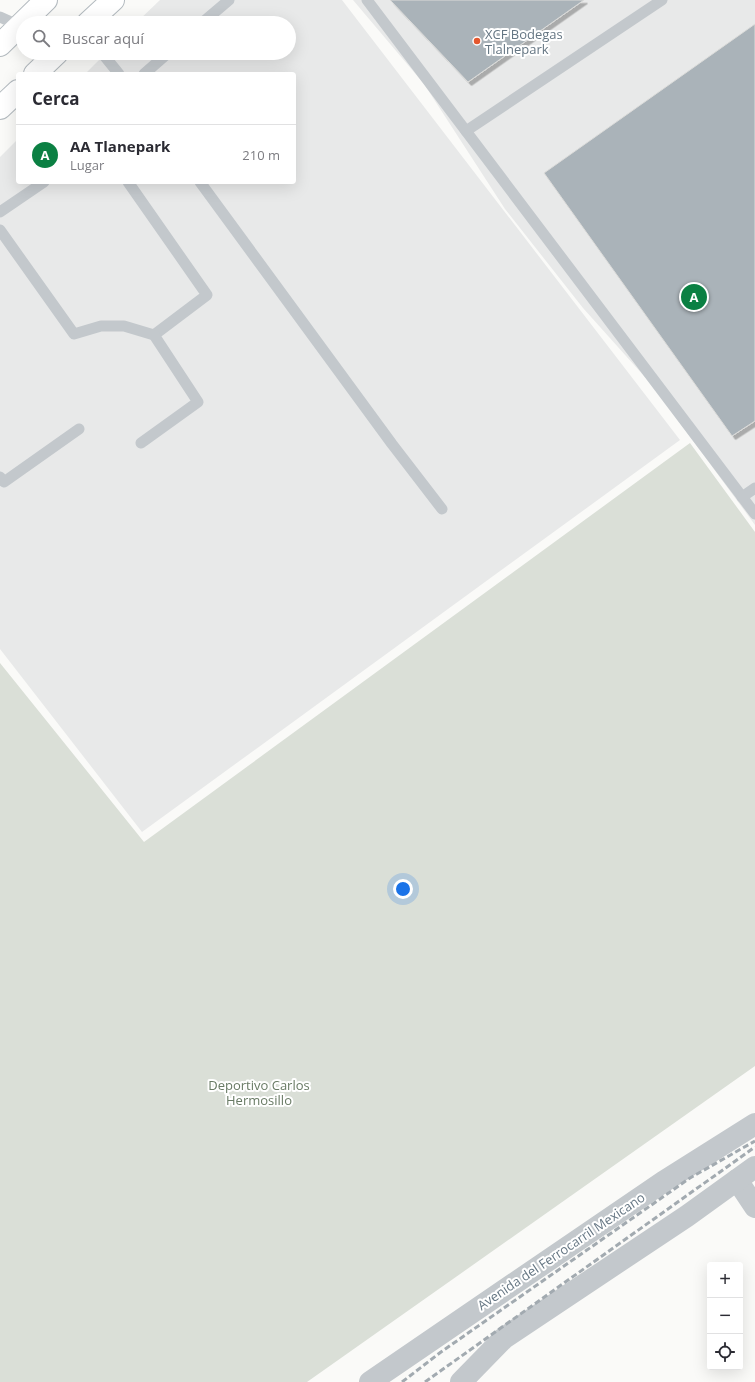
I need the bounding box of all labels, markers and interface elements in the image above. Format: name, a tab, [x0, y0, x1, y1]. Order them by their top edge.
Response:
search box	[16, 16, 296, 60]
place label: XCF Bodegas Tlalnepark	[485, 25, 563, 58]
icon: search	[30, 27, 52, 49]
text: Buscar aquí	[62, 28, 144, 48]
marker: XCF Bodegas Tlalnepark	[472, 36, 482, 46]
text: Cerca	[32, 87, 80, 110]
text: AA Tlanepark	[70, 136, 170, 156]
text: A	[41, 146, 49, 164]
text: 210 m	[242, 146, 280, 164]
text: Lugar	[70, 156, 104, 174]
pin: A	[681, 282, 707, 312]
your location	[393, 879, 413, 899]
park label: Deportivo Carlos Hermosillo	[208, 1076, 310, 1109]
street label: Avenida del Ferrocarril Mexicano	[474, 1188, 648, 1314]
map controls	[707, 1262, 743, 1370]
button: +	[707, 1262, 743, 1298]
button: −	[707, 1298, 743, 1334]
button: locate	[707, 1334, 743, 1370]

